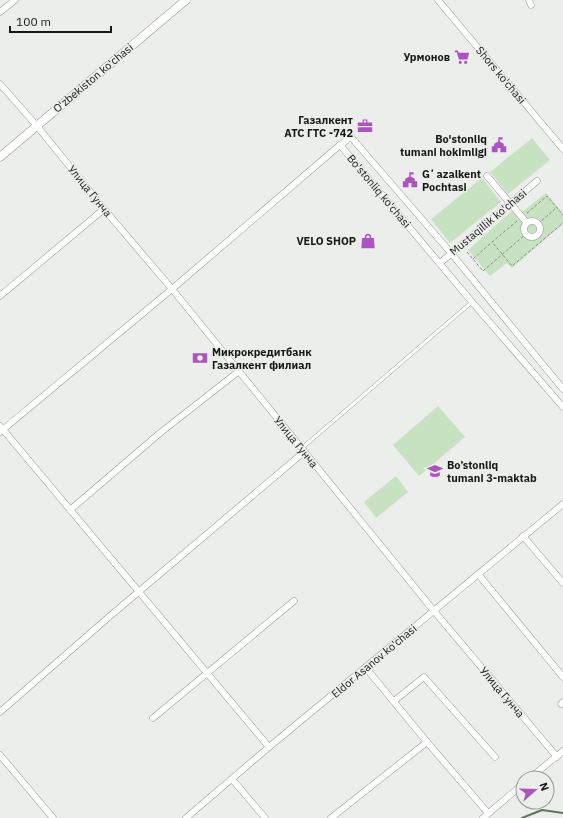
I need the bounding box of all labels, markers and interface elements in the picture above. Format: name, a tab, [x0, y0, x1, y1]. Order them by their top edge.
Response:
scale bar	[10, 8, 111, 34]
text: 100 m	[16, 14, 51, 29]
street label: O'zbekiston ko'chasi	[50, 40, 136, 116]
street label: Shors ko'chasi	[473, 43, 529, 107]
supermarket icon: Урмонов	[453, 48, 471, 66]
place label: Урмонов	[404, 50, 450, 64]
place label: Газалкент АТС ГТС -742	[284, 113, 354, 140]
office icon: Газалкент АТС ГТС -742	[356, 117, 374, 135]
place label: Bo'stonliq tumani hokimligi	[400, 132, 487, 159]
public building icon: Bo'stonliq tumani hokimligi	[490, 136, 508, 154]
street label: Bo'stonliq ko'chasi	[344, 151, 414, 231]
street label: Улица Гунча	[65, 162, 115, 220]
place label: Gʼazalkent Pochtasi	[422, 167, 481, 194]
public building icon: Gʼazalkent Pochtasi	[401, 171, 419, 189]
street label: Mustaqillik ko'chasi	[447, 186, 529, 258]
shop icon: VELO SHOP	[359, 232, 377, 250]
place label: VELO SHOP	[296, 234, 356, 248]
place label: Микрокредитбанк Газалкент филиал	[212, 345, 312, 372]
bank icon: Микрокредитбанк Газалкент филиал	[191, 349, 209, 367]
street label: Улица Гунча	[271, 413, 321, 471]
place label: Bo’stonliq tumani 3-maktab	[447, 458, 537, 485]
school or university icon: Bo’stonliq tumani 3-maktab	[426, 462, 444, 480]
street label: Eldor Asanov ko'chasi	[329, 621, 419, 701]
street label: Улица Гунча	[477, 664, 527, 720]
north arrow	[515, 770, 555, 810]
text: N	[536, 780, 552, 793]

